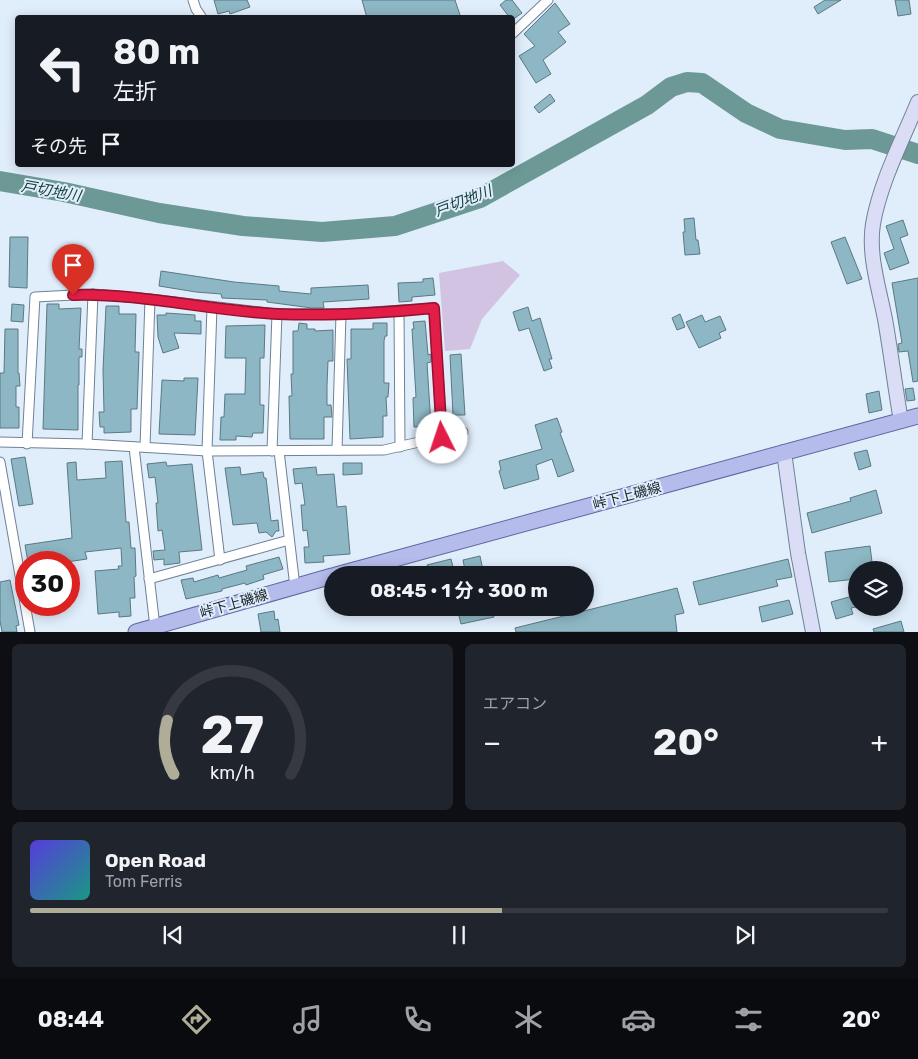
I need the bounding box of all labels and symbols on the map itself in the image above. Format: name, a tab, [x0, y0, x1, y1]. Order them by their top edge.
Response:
water label: 戸切地川	[20, 177, 84, 205]
water label: 戸切地川	[432, 181, 496, 220]
pin	[52, 244, 94, 295]
position arrow	[415, 411, 467, 463]
street label: 峠下上磯線	[591, 479, 663, 513]
speed limit sign: 30	[15, 551, 80, 616]
street label: 峠下上磯線	[198, 586, 270, 622]

